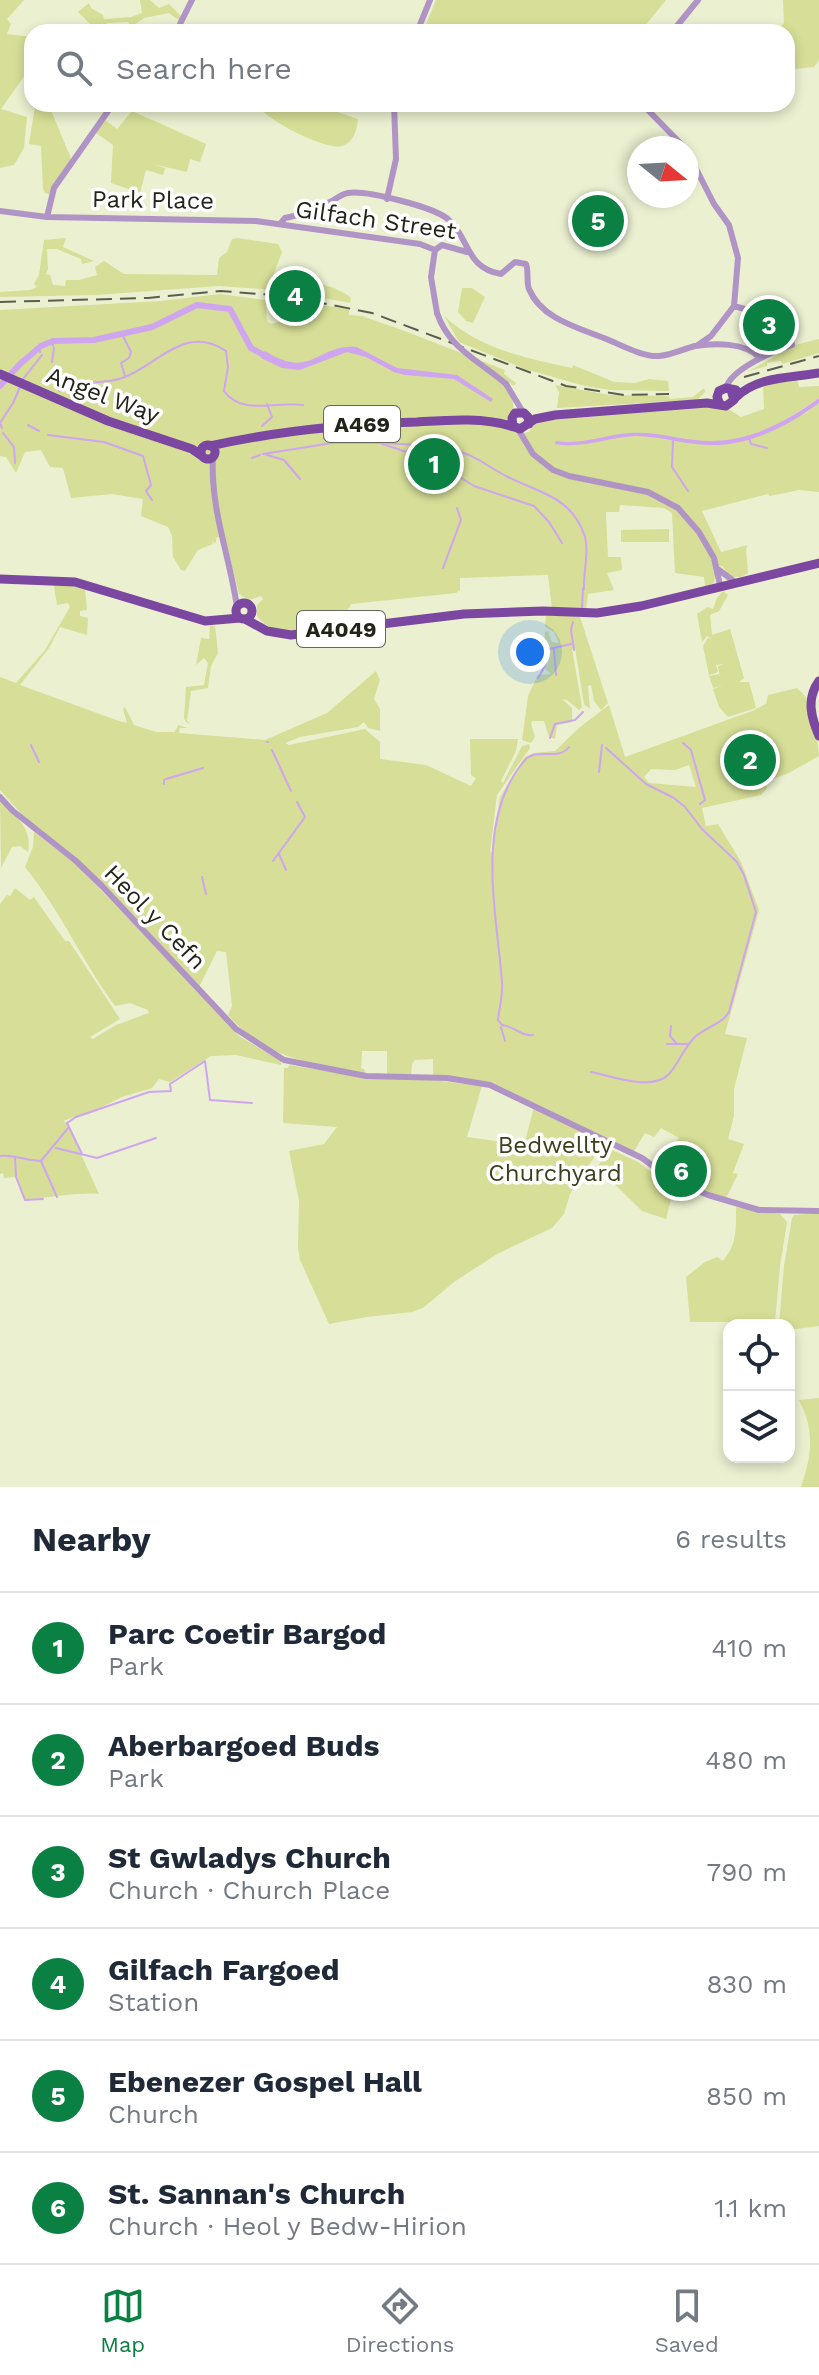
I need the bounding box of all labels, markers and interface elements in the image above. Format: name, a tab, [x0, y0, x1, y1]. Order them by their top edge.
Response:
search box	[24, 24, 795, 112]
icon: search	[52, 46, 96, 90]
text: Search here	[116, 51, 292, 86]
north arrow	[627, 136, 699, 208]
street label: Park Place	[92, 185, 214, 215]
pin: 5	[572, 191, 624, 251]
street label: Gilfach Street	[294, 195, 458, 245]
pin: 4	[269, 266, 321, 326]
pin: 3	[743, 295, 795, 355]
street label: Angel Way	[43, 361, 164, 430]
road number: A469	[324, 406, 400, 442]
pin: 1	[408, 434, 460, 494]
road number: A4049	[297, 611, 385, 647]
your location	[510, 632, 550, 672]
pin: 2	[724, 730, 776, 790]
street label: Heol y Cefn	[98, 859, 212, 975]
park label: Bedwellty Churchyard	[488, 1131, 622, 1187]
pin: 6	[655, 1141, 707, 1201]
map controls	[723, 1319, 795, 1463]
button: locate	[723, 1319, 795, 1391]
button: layers	[723, 1391, 795, 1463]
text: Nearby	[32, 1519, 151, 1559]
text: 6 results	[675, 1524, 787, 1554]
text: Parc Coetir Bargod	[108, 1616, 386, 1651]
text: 1	[52, 1633, 64, 1663]
text: 410 m	[712, 1633, 787, 1663]
text: Park	[108, 1651, 164, 1681]
text: Aberbargoed Buds	[108, 1728, 379, 1763]
text: 2	[50, 1745, 66, 1775]
text: 480 m	[705, 1745, 787, 1775]
text: Park	[108, 1763, 164, 1793]
text: St Gwladys Church	[108, 1840, 391, 1875]
text: 3	[50, 1857, 66, 1887]
text: 790 m	[707, 1857, 787, 1887]
text: Church · Church Place	[108, 1875, 390, 1905]
text: Gilfach Fargoed	[108, 1952, 340, 1987]
text: 4	[50, 1969, 66, 1999]
text: 830 m	[707, 1969, 787, 1999]
text: Station	[108, 1987, 199, 2017]
text: Ebenezer Gospel Hall	[108, 2064, 422, 2099]
text: 5	[50, 2081, 66, 2111]
text: 850 m	[706, 2081, 787, 2111]
text: Church	[108, 2099, 199, 2129]
text: St. Sannan's Church	[108, 2176, 405, 2211]
text: 6	[50, 2193, 66, 2223]
text: 1.1 km	[714, 2193, 787, 2223]
text: Church · Heol y Bedw-Hirion	[108, 2211, 467, 2241]
tab: Map	[100, 2284, 145, 2357]
tab: Directions	[346, 2284, 454, 2357]
tab: Saved	[655, 2284, 719, 2357]

